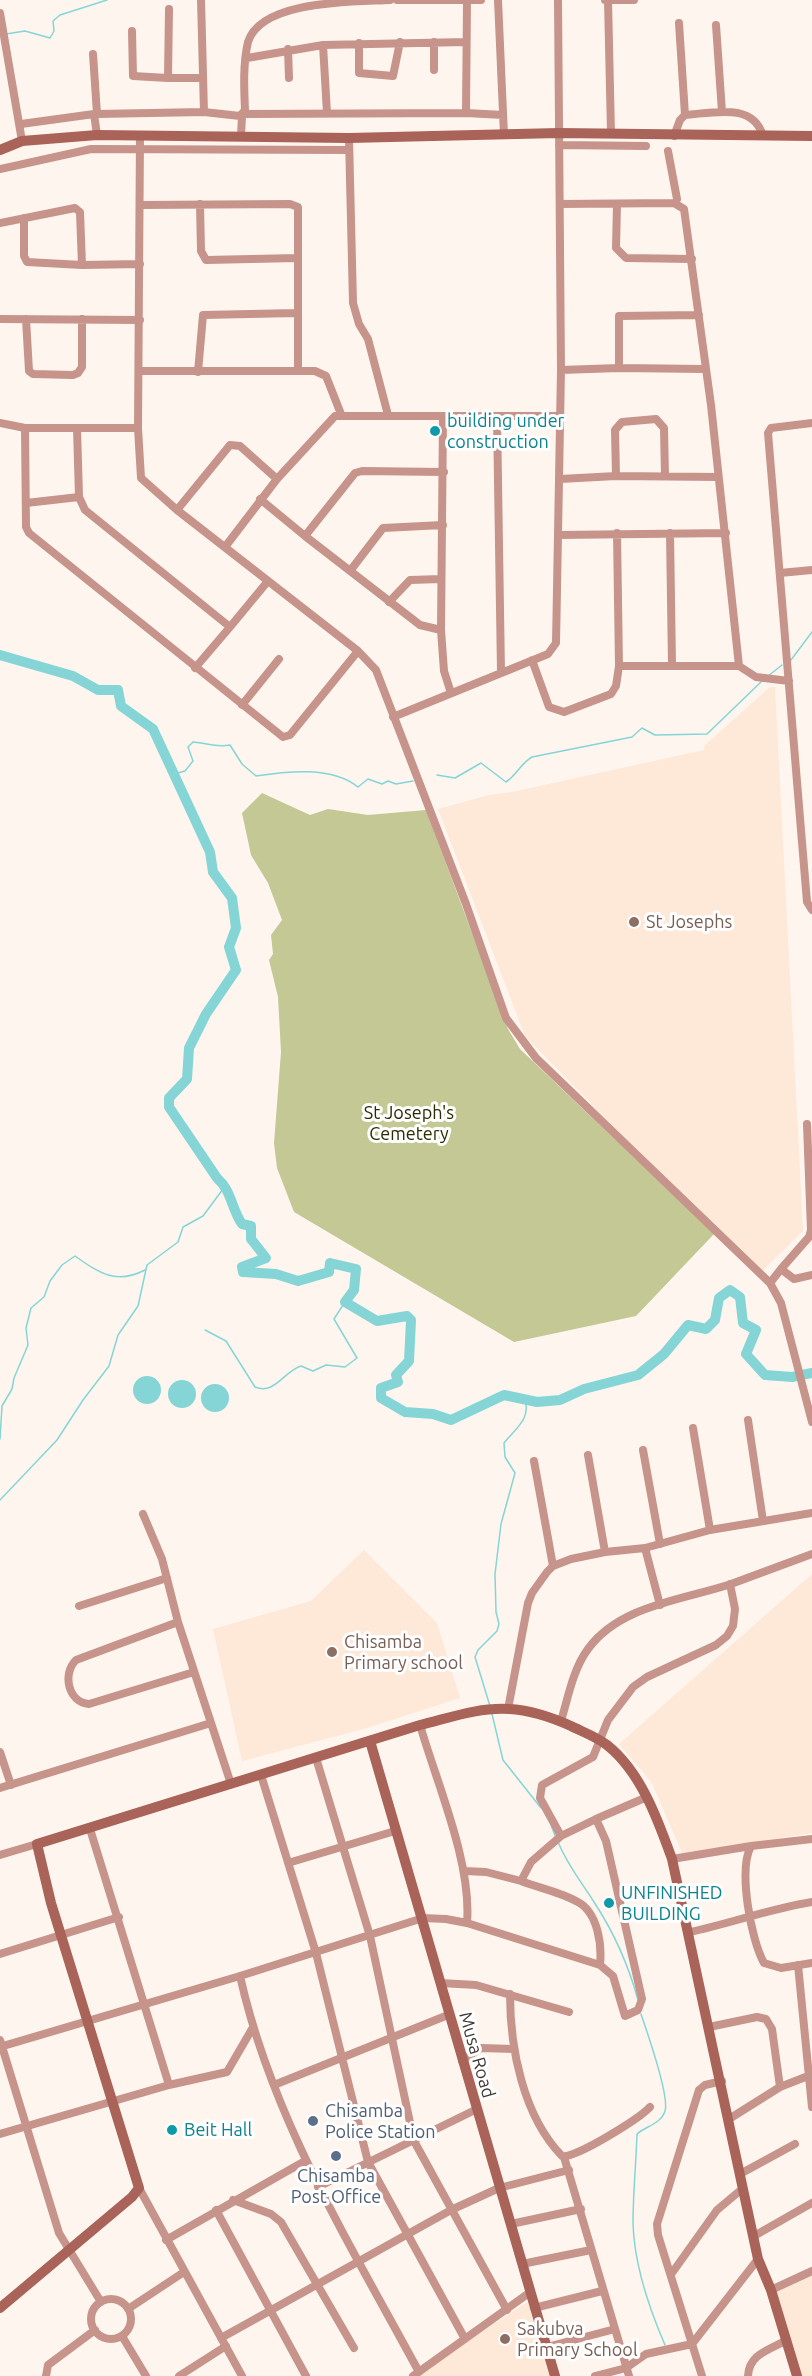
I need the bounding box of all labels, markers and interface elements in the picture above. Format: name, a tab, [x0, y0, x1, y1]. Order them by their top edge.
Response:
place label: building under construction	[447, 410, 564, 452]
marker: building under construction	[428, 424, 442, 438]
place label: St Josephs	[646, 911, 732, 933]
marker: St Josephs	[627, 915, 641, 929]
park label: St Joseph's Cemetery	[364, 1102, 454, 1144]
place label: Chisamba Primary school	[344, 1631, 463, 1674]
marker: Chisamba Primary school	[325, 1645, 339, 1659]
place label: UNFINISHED BUILDING	[621, 1882, 722, 1924]
marker: UNFINISHED BUILDING	[602, 1896, 616, 1910]
street label: Musa Road	[454, 2009, 500, 2101]
place label: Chisamba Police Station	[325, 2100, 436, 2142]
marker: Chisamba Police Station	[306, 2114, 320, 2128]
place label: Beit Hall	[184, 2119, 252, 2141]
marker: Beit Hall	[165, 2123, 179, 2137]
marker: Chisamba Post Office	[329, 2149, 343, 2163]
place label: Chisamba Post Office	[291, 2165, 381, 2208]
place label: Sakubva Primary School	[517, 2318, 638, 2360]
marker: Sakubva Primary School	[498, 2332, 512, 2346]

